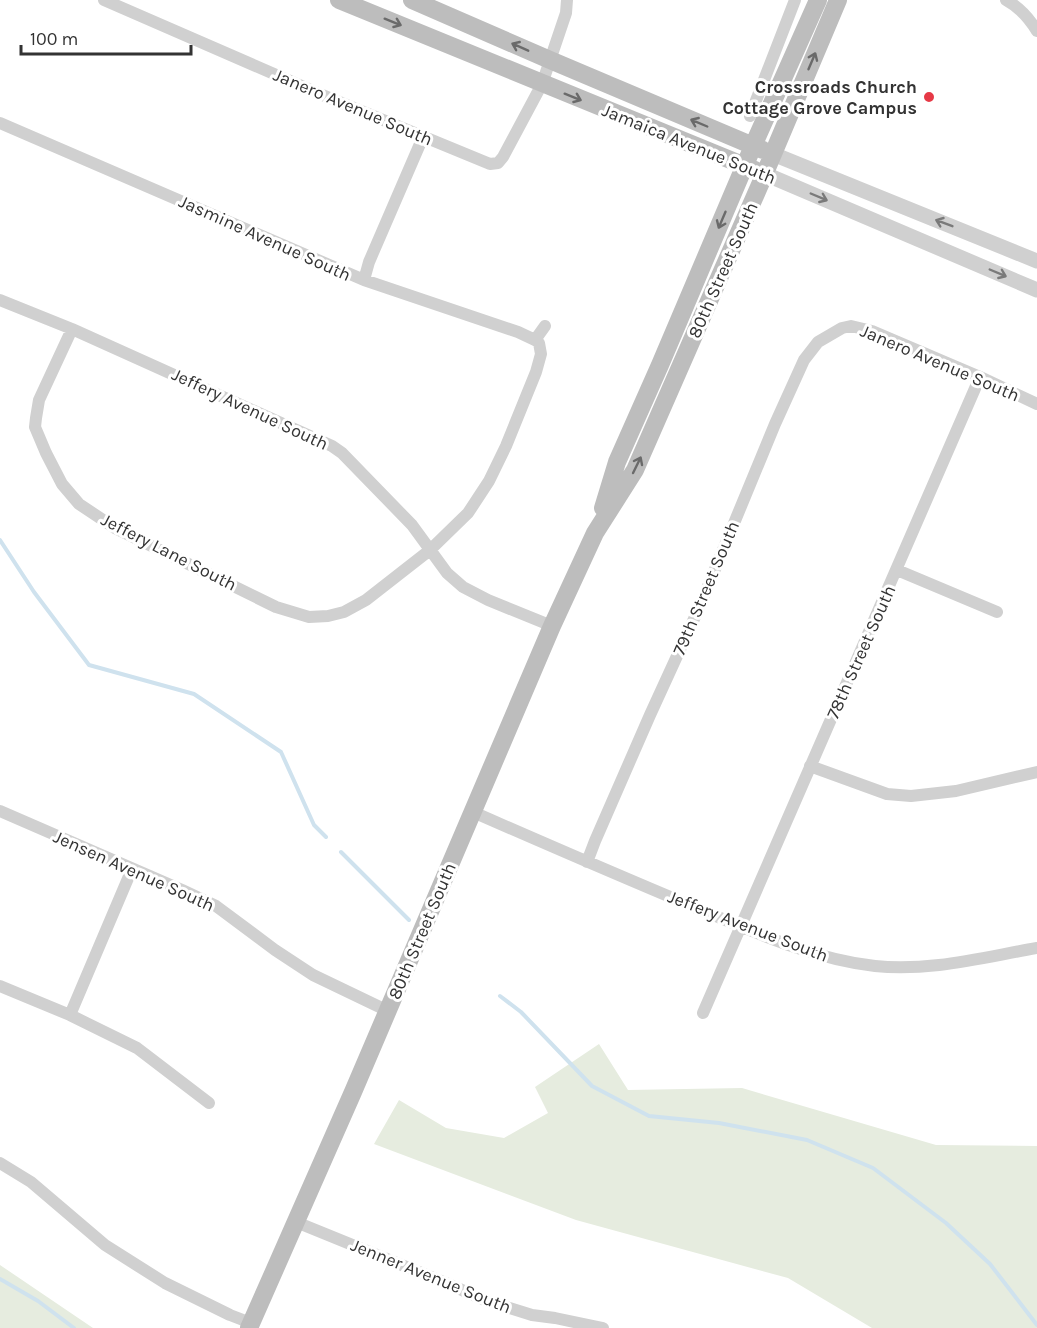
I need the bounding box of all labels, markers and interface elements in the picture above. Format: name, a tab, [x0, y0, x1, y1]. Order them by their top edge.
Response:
one-way arrow	[383, 17, 402, 28]
scale bar	[21, 18, 190, 56]
text: 100 m	[30, 28, 78, 50]
one-way arrow	[511, 41, 529, 52]
one-way arrow	[807, 52, 818, 71]
street label: Janero Avenue South	[270, 64, 436, 150]
place label: Crossroads Church Cottage Grove Campus	[722, 76, 917, 119]
marker: Crossroads Church Cottage Grove Campus	[922, 90, 936, 104]
one-way arrow	[564, 92, 582, 103]
street label: Jamaica Avenue South	[599, 99, 779, 189]
one-way arrow	[690, 117, 709, 128]
street label: Jasmine Avenue South	[176, 190, 354, 286]
one-way arrow	[809, 192, 827, 203]
street label: 80th Street South	[683, 199, 763, 341]
one-way arrow	[716, 210, 727, 229]
one-way arrow	[935, 216, 954, 227]
one-way arrow	[988, 268, 1007, 279]
street label: Janero Avenue South	[857, 320, 1023, 406]
street label: Jeffery Avenue South	[168, 363, 332, 455]
one-way arrow	[631, 457, 643, 475]
street label: Jeffery Lane South	[98, 508, 240, 596]
street label: 79th Street South	[668, 518, 744, 658]
street label: 78th Street South	[822, 582, 900, 722]
street label: Jensen Avenue South	[50, 826, 218, 916]
street label: 80th Street South	[383, 859, 461, 1003]
street label: Jeffery Avenue South	[665, 885, 831, 967]
street label: Jenner Avenue South	[348, 1234, 514, 1318]

